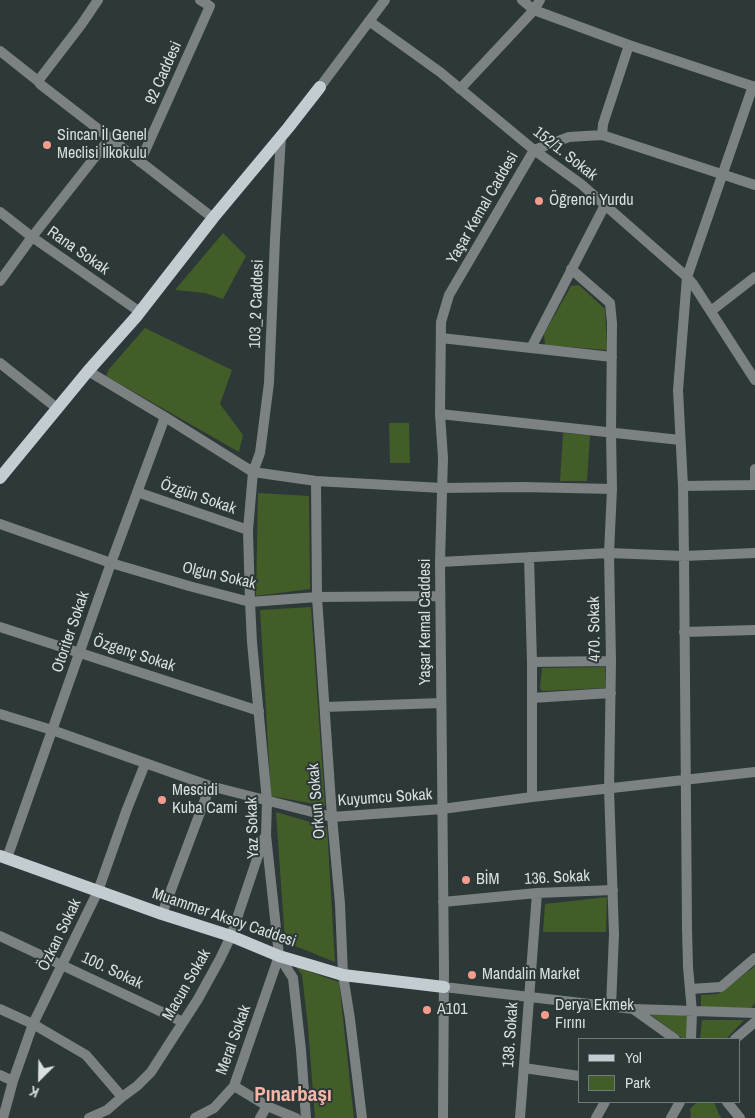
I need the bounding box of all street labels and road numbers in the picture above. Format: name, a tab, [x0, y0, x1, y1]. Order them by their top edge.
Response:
street label: 92 Caddesi	[142, 38, 186, 108]
street label: 152/1. Sokak	[529, 123, 601, 185]
street label: Yaşar Kemal Caddesi	[443, 148, 523, 268]
street label: Rana Sokak	[43, 223, 113, 279]
street label: 103_2 Caddesi	[246, 259, 268, 349]
street label: Özgün Sokak	[158, 475, 238, 519]
street label: Olgun Sokak	[180, 558, 258, 594]
street label: Yaşar Kemal Caddesi	[416, 559, 436, 685]
street label: Otoriter Sokak	[48, 589, 94, 675]
street label: 470. Sokak	[585, 596, 605, 662]
street label: Özgenç Sokak	[90, 632, 178, 676]
street label: Orkun Sokak	[304, 762, 330, 840]
street label: Kuyumcu Sokak	[337, 785, 433, 811]
street label: Yaz Sokak	[242, 797, 264, 859]
street label: 136. Sokak	[524, 867, 590, 889]
street label: Muammer Aksoy Caddesi	[150, 884, 298, 952]
street label: Özkan Sokak	[34, 896, 86, 974]
street label: Macun Sokak	[159, 946, 215, 1024]
street label: 100. Sokak	[78, 948, 146, 994]
street label: Meral Sokak	[213, 1002, 255, 1078]
street label: 138. Sokak	[499, 1002, 523, 1068]

